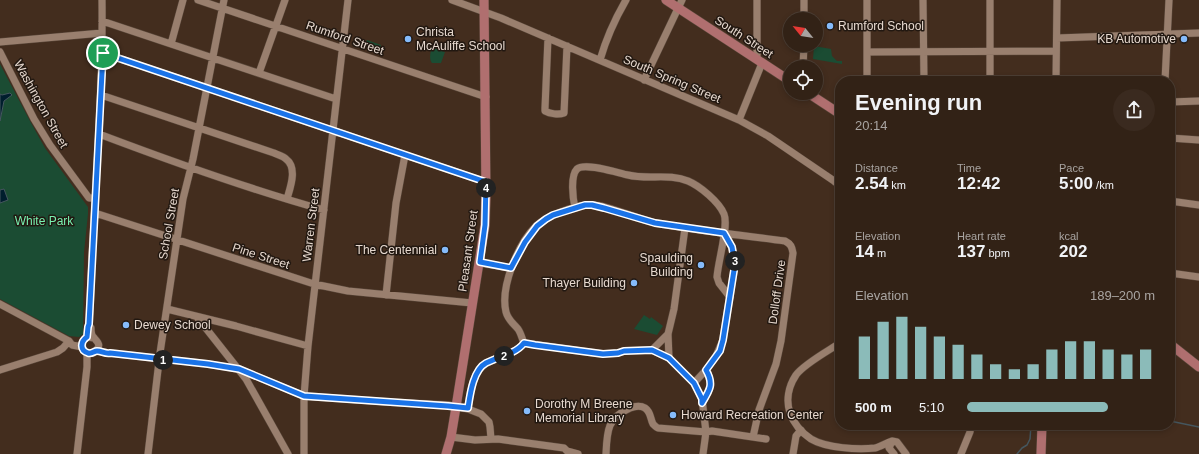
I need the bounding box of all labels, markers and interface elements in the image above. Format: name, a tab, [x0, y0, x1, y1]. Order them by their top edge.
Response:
north arrow	[783, 12, 823, 52]
map controls	[783, 12, 823, 100]
street label: South Street	[712, 13, 776, 61]
street label: Rumford Street	[304, 18, 386, 58]
place label: Rumford School	[838, 19, 924, 33]
marker: Rumford School	[825, 21, 835, 31]
place label: Christa McAuliffe School	[416, 25, 505, 53]
place label: KB Automotive	[1097, 32, 1176, 46]
marker: Christa McAuliffe School	[403, 34, 413, 44]
marker: KB Automotive	[1179, 34, 1189, 44]
pin	[86, 36, 120, 70]
icon: arrive	[92, 42, 114, 64]
street label: South Spring Street	[621, 52, 724, 106]
street label: Washington Street	[11, 58, 71, 151]
button: locate	[783, 60, 823, 100]
button: share	[1113, 89, 1155, 131]
text: Evening run	[855, 90, 982, 115]
text: 20:14	[855, 118, 888, 133]
text: Distance	[855, 162, 898, 174]
text: Time	[957, 162, 981, 174]
text: Pace	[1059, 162, 1084, 174]
text: 2.54	[855, 174, 888, 193]
text: 12:42	[957, 174, 1000, 193]
text: 5:00	[1059, 174, 1093, 193]
pin: 4	[476, 178, 496, 198]
text: km	[888, 179, 906, 191]
text: /km	[1093, 179, 1114, 191]
text: 4	[483, 182, 489, 194]
street label: School Street	[156, 187, 182, 261]
street label: Warren Street	[300, 187, 323, 263]
street label: Pleasant Street	[455, 209, 481, 293]
park label: White Park	[15, 214, 74, 228]
text: Elevation	[855, 230, 900, 242]
text: Heart rate	[957, 230, 1006, 242]
text: kcal	[1059, 230, 1079, 242]
street label: Pine Street	[231, 240, 292, 272]
text: 14	[855, 242, 874, 261]
text: 137	[957, 242, 985, 261]
text: 202	[1059, 242, 1087, 261]
place label: The Centennial	[356, 243, 437, 257]
marker: The Centennial	[440, 245, 450, 255]
text: m	[874, 247, 886, 259]
text: bpm	[985, 247, 1010, 259]
place label: Spaulding Building	[640, 251, 693, 279]
pin: 3	[725, 251, 745, 271]
text: 3	[732, 255, 738, 267]
street label: Dolloff Drive	[766, 258, 789, 325]
marker: Spaulding Building	[696, 260, 706, 270]
place label: Thayer Building	[543, 276, 626, 290]
marker: Thayer Building	[629, 278, 639, 288]
text: Elevation	[855, 288, 908, 303]
text: 189–200 m	[1090, 288, 1155, 303]
place label: Dewey School	[134, 318, 211, 332]
marker: Dewey School	[121, 320, 131, 330]
pin: 2	[494, 346, 514, 366]
pin: 1	[153, 350, 173, 370]
text: 2	[501, 350, 507, 362]
text: 1	[160, 354, 166, 366]
place label: Dorothy M Breene Memorial Library	[535, 397, 633, 425]
text: 500 m	[855, 400, 892, 415]
text: 5:10	[919, 400, 944, 415]
marker: Dorothy M Breene Memorial Library	[522, 406, 532, 416]
place label: Howard Recreation Center	[681, 408, 823, 422]
marker: Howard Recreation Center	[668, 410, 678, 420]

